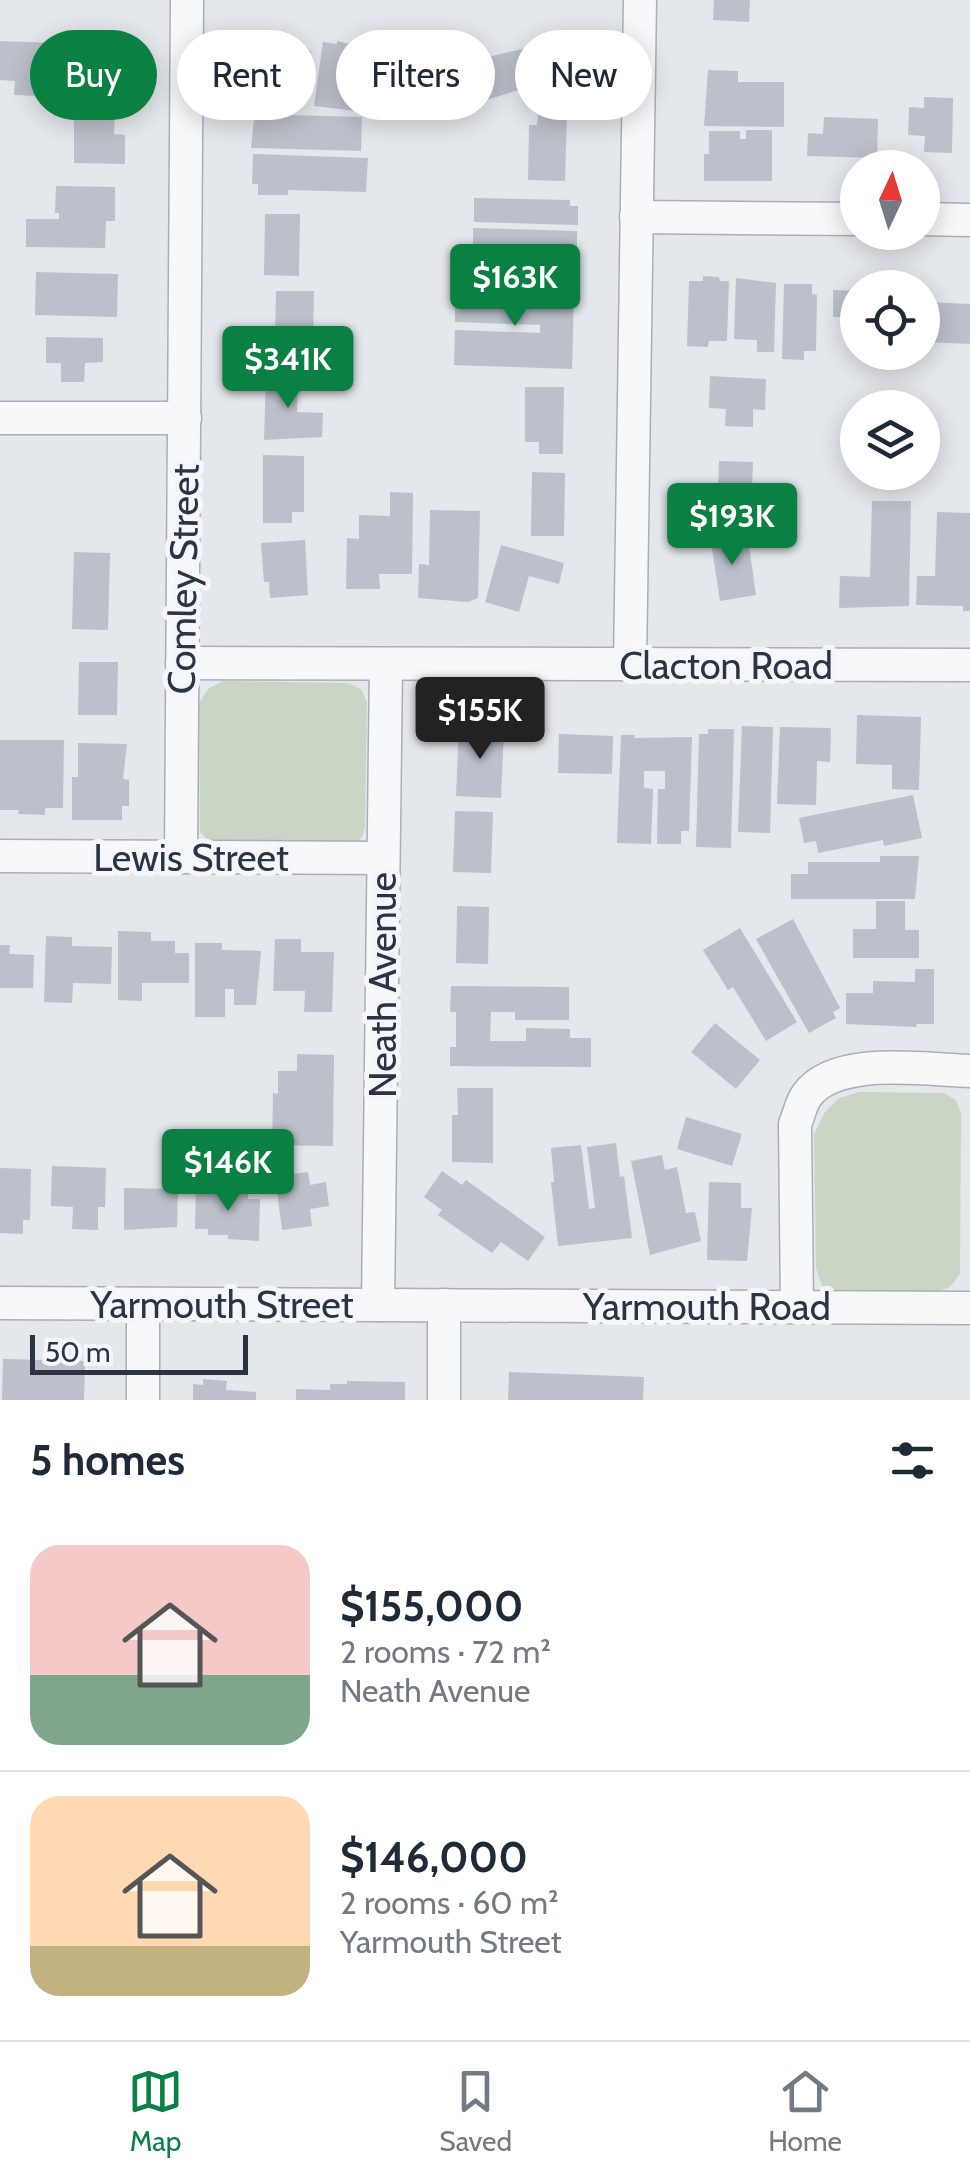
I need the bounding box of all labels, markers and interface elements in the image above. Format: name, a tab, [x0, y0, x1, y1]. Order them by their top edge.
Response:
chip: Buy	[30, 30, 157, 120]
chip: Rent	[177, 30, 316, 120]
chip: Filters	[336, 30, 495, 120]
chip: New	[515, 30, 652, 120]
north arrow	[840, 150, 940, 250]
map controls	[840, 150, 940, 490]
pin: $163K	[445, 244, 585, 329]
text: $163K	[472, 257, 558, 296]
button: locate	[840, 270, 940, 370]
pin: $341K	[218, 326, 358, 411]
text: $341K	[244, 339, 332, 378]
button: layers	[840, 390, 940, 490]
street label: Comley Street	[157, 463, 209, 695]
pin: $193K	[662, 483, 802, 568]
text: $193K	[689, 496, 775, 535]
street label: Clacton Road	[619, 642, 833, 689]
pin: $155K	[410, 677, 550, 762]
text: $155K	[438, 690, 522, 729]
street label: Lewis Street	[93, 834, 289, 881]
street label: Neath Avenue	[359, 872, 406, 1098]
pin: $146K	[158, 1129, 298, 1214]
text: $146K	[184, 1142, 272, 1181]
street label: Yarmouth Street	[90, 1281, 354, 1328]
street label: Yarmouth Road	[582, 1283, 831, 1330]
scale bar	[30, 1330, 248, 1374]
text: 50 m	[45, 1335, 111, 1369]
icon: filters	[885, 1433, 940, 1488]
text: 5 homes	[30, 1434, 185, 1486]
text: $155,000	[340, 1580, 523, 1632]
icon: home	[110, 1585, 230, 1705]
text: 2 rooms · 72 m²	[340, 1632, 551, 1671]
text: Neath Avenue	[340, 1671, 530, 1710]
text: $146,000	[340, 1831, 528, 1883]
icon: home	[110, 1836, 230, 1956]
text: 2 rooms · 60 m²	[340, 1883, 559, 1922]
text: Yarmouth Street	[340, 1922, 561, 1961]
tab: Map	[128, 2064, 183, 2158]
tab: Saved	[439, 2064, 512, 2158]
tab: Home	[768, 2064, 842, 2158]

